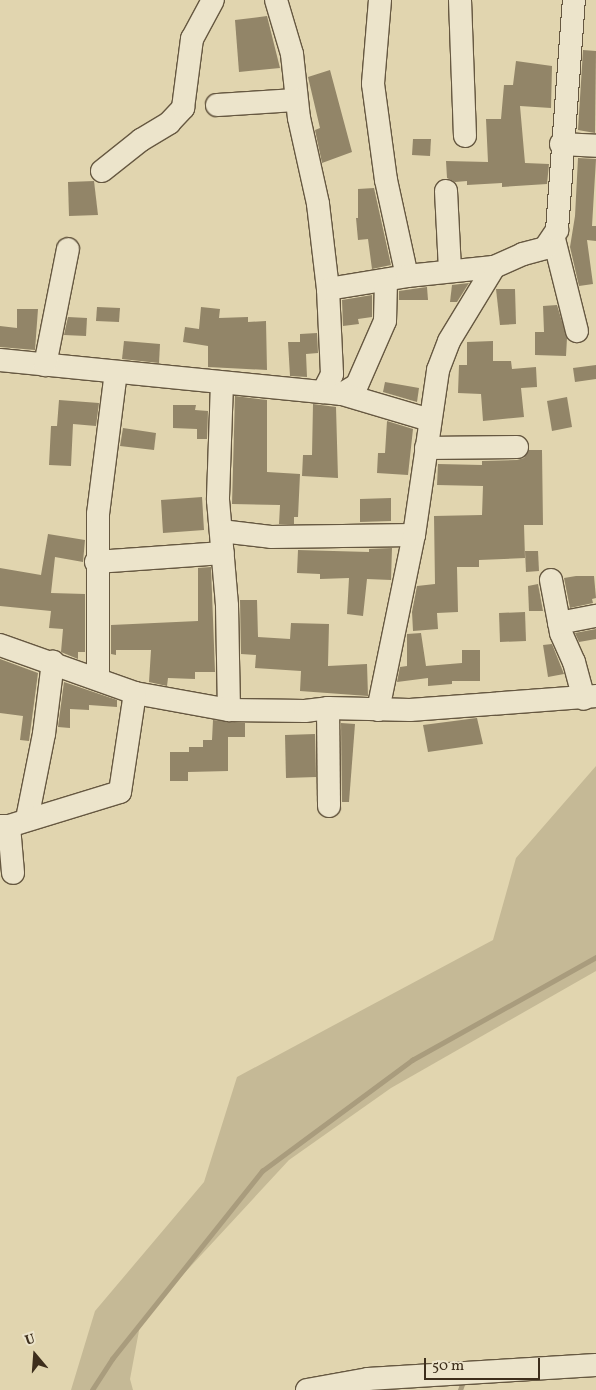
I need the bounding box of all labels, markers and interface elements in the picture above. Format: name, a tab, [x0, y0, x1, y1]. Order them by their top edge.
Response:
north arrow	[10, 1330, 60, 1380]
text: U	[23, 1330, 38, 1351]
scale bar	[426, 1348, 542, 1380]
text: 50 m	[432, 1356, 464, 1377]

